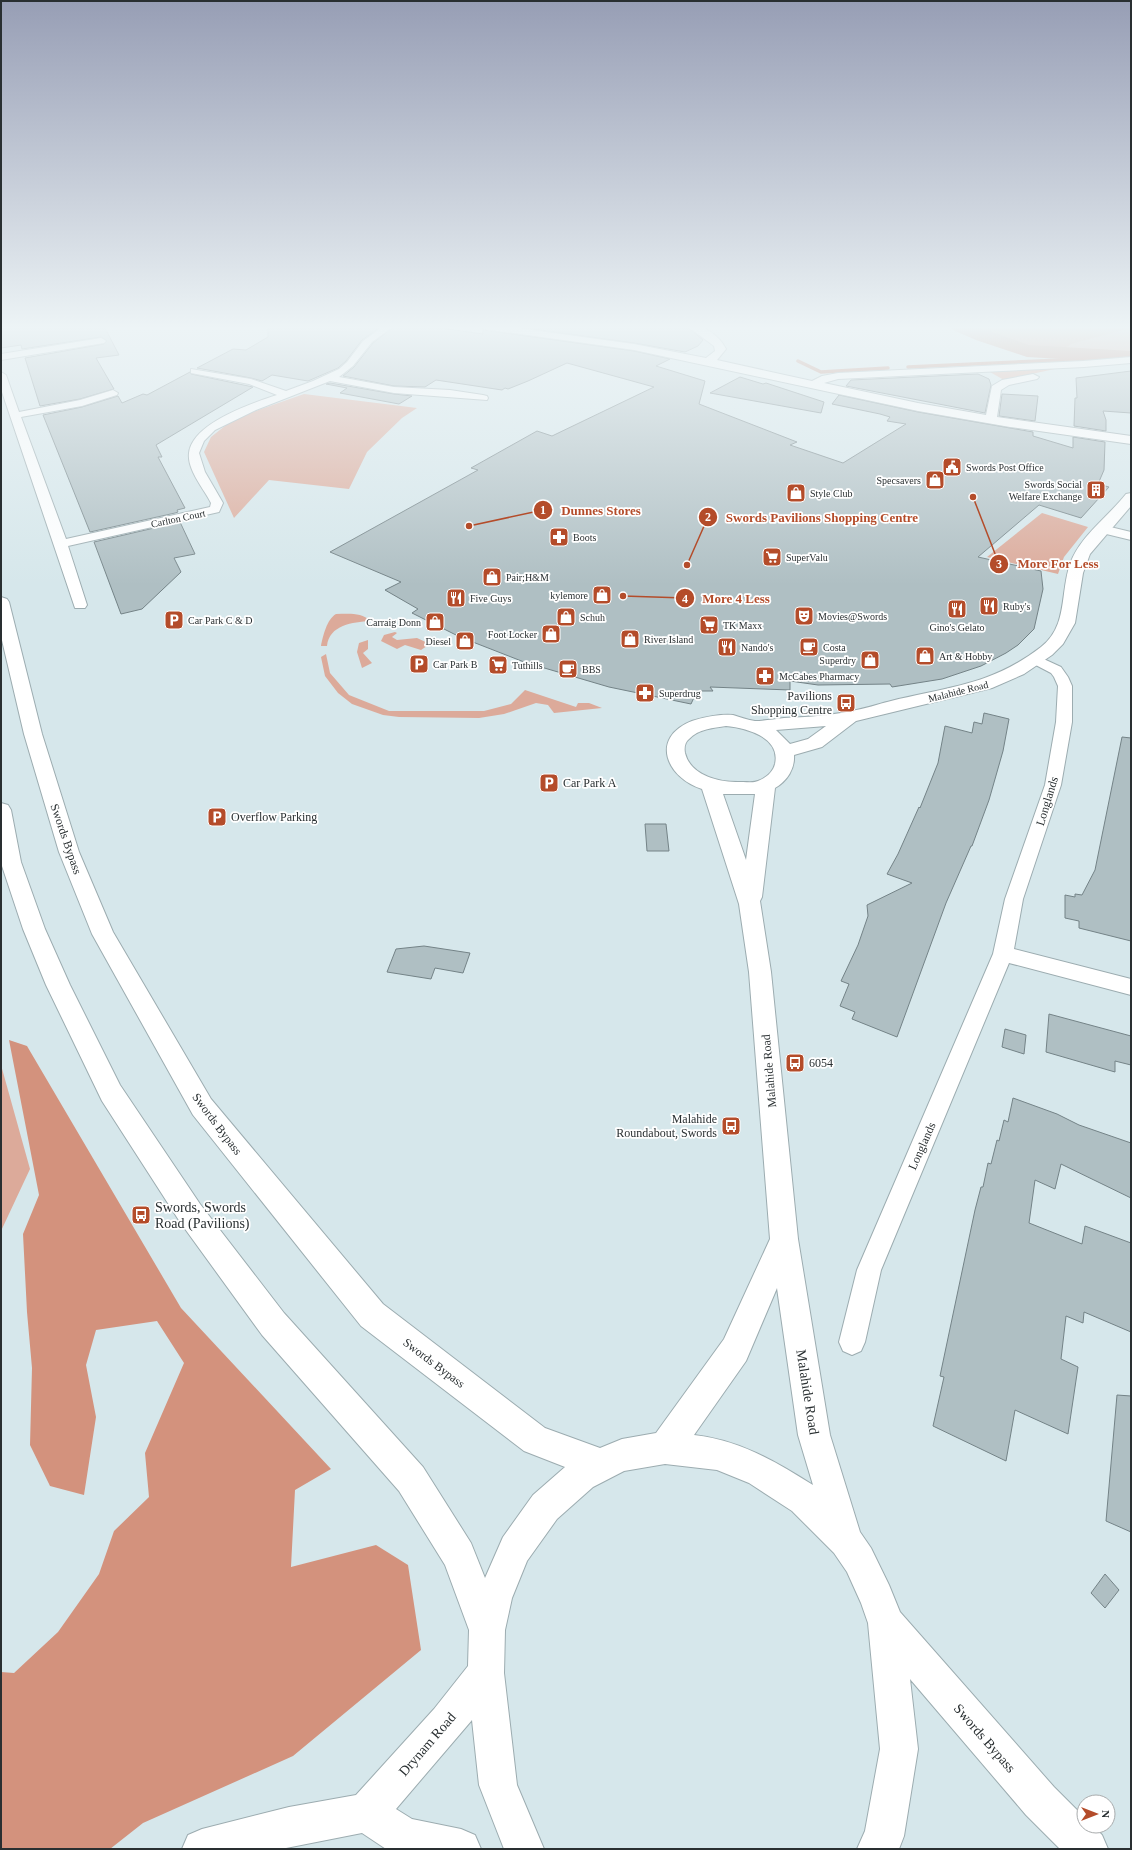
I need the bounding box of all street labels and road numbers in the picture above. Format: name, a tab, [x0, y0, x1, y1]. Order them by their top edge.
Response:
street label: Carlton Court	[150, 507, 206, 530]
street label: Malahide Road	[927, 679, 989, 704]
street label: Longlands	[1033, 774, 1061, 827]
street label: Swords Bypass	[47, 802, 85, 876]
street label: Malahide Road	[759, 1034, 779, 1108]
street label: Swords Bypass	[189, 1090, 245, 1158]
street label: Longlands	[905, 1120, 939, 1172]
street label: Swords Bypass	[400, 1335, 468, 1391]
street label: Malahide Road	[793, 1348, 822, 1436]
street label: Swords Bypass	[951, 1701, 1018, 1776]
street label: Drynam Road	[396, 1710, 459, 1779]

